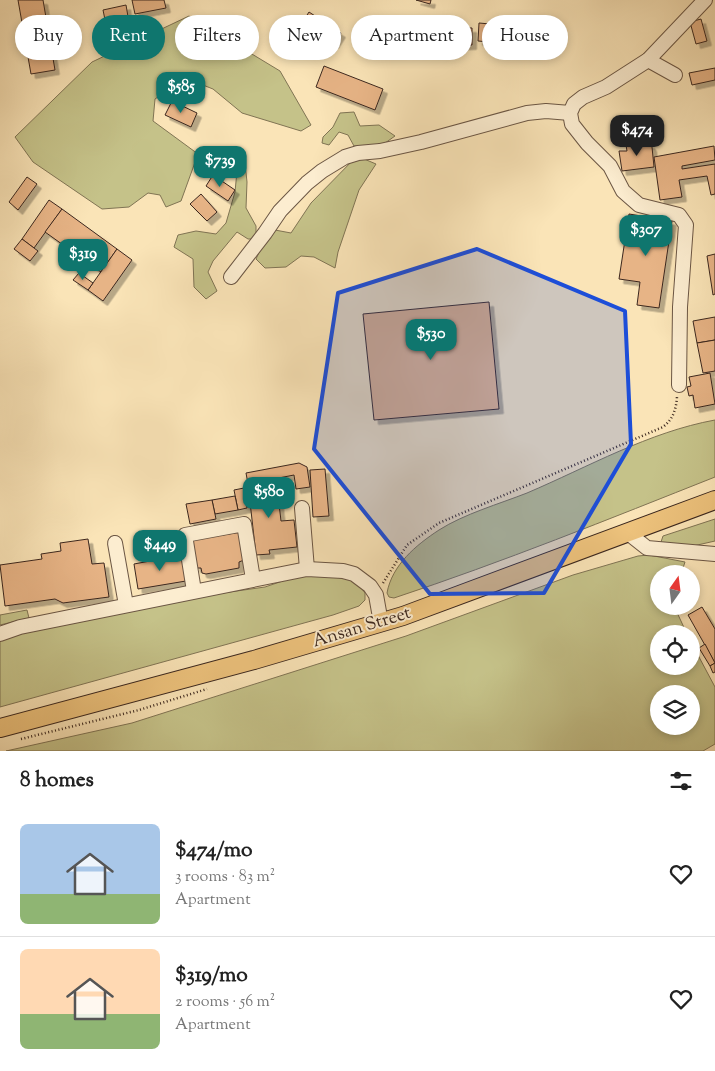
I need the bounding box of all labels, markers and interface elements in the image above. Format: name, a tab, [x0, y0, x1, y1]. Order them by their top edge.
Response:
chip: Buy	[15, 15, 82, 60]
chip: Rent	[92, 15, 165, 60]
chip: Filters	[175, 15, 259, 60]
chip: New	[269, 15, 341, 60]
chip: Apartment	[351, 15, 472, 60]
chip: House	[482, 15, 568, 60]
pin: $585	[151, 72, 211, 114]
text: $585	[167, 76, 195, 99]
pin: $474	[607, 114, 667, 157]
text: $474	[621, 119, 653, 142]
pin: $739	[190, 146, 250, 188]
text: $739	[205, 150, 235, 173]
pin: $307	[616, 214, 676, 257]
text: $307	[630, 219, 662, 242]
pin: $319	[53, 238, 113, 281]
text: $319	[69, 243, 97, 266]
pin: $530	[401, 318, 461, 361]
text: $530	[417, 323, 445, 346]
pin: $580	[239, 476, 299, 519]
text: $580	[254, 481, 284, 504]
pin: $449	[130, 530, 190, 572]
text: $449	[144, 534, 176, 557]
north arrow	[650, 565, 700, 615]
map controls	[650, 565, 700, 735]
street label: Ansan Street	[310, 601, 414, 655]
button: locate	[650, 625, 700, 675]
button: layers	[650, 685, 700, 735]
text: 8 homes	[20, 766, 94, 796]
icon: filters	[667, 767, 695, 795]
text: $474/mo	[175, 836, 252, 866]
icon: home	[60, 844, 120, 904]
icon: heart	[667, 860, 695, 888]
text: 3 rooms · 83 m²	[175, 866, 275, 889]
text: Apartment	[175, 889, 251, 912]
text: $319/mo	[175, 961, 248, 991]
icon: home	[60, 969, 120, 1029]
icon: heart	[667, 985, 695, 1013]
text: 2 rooms · 56 m²	[175, 991, 275, 1014]
text: Apartment	[175, 1014, 251, 1037]

